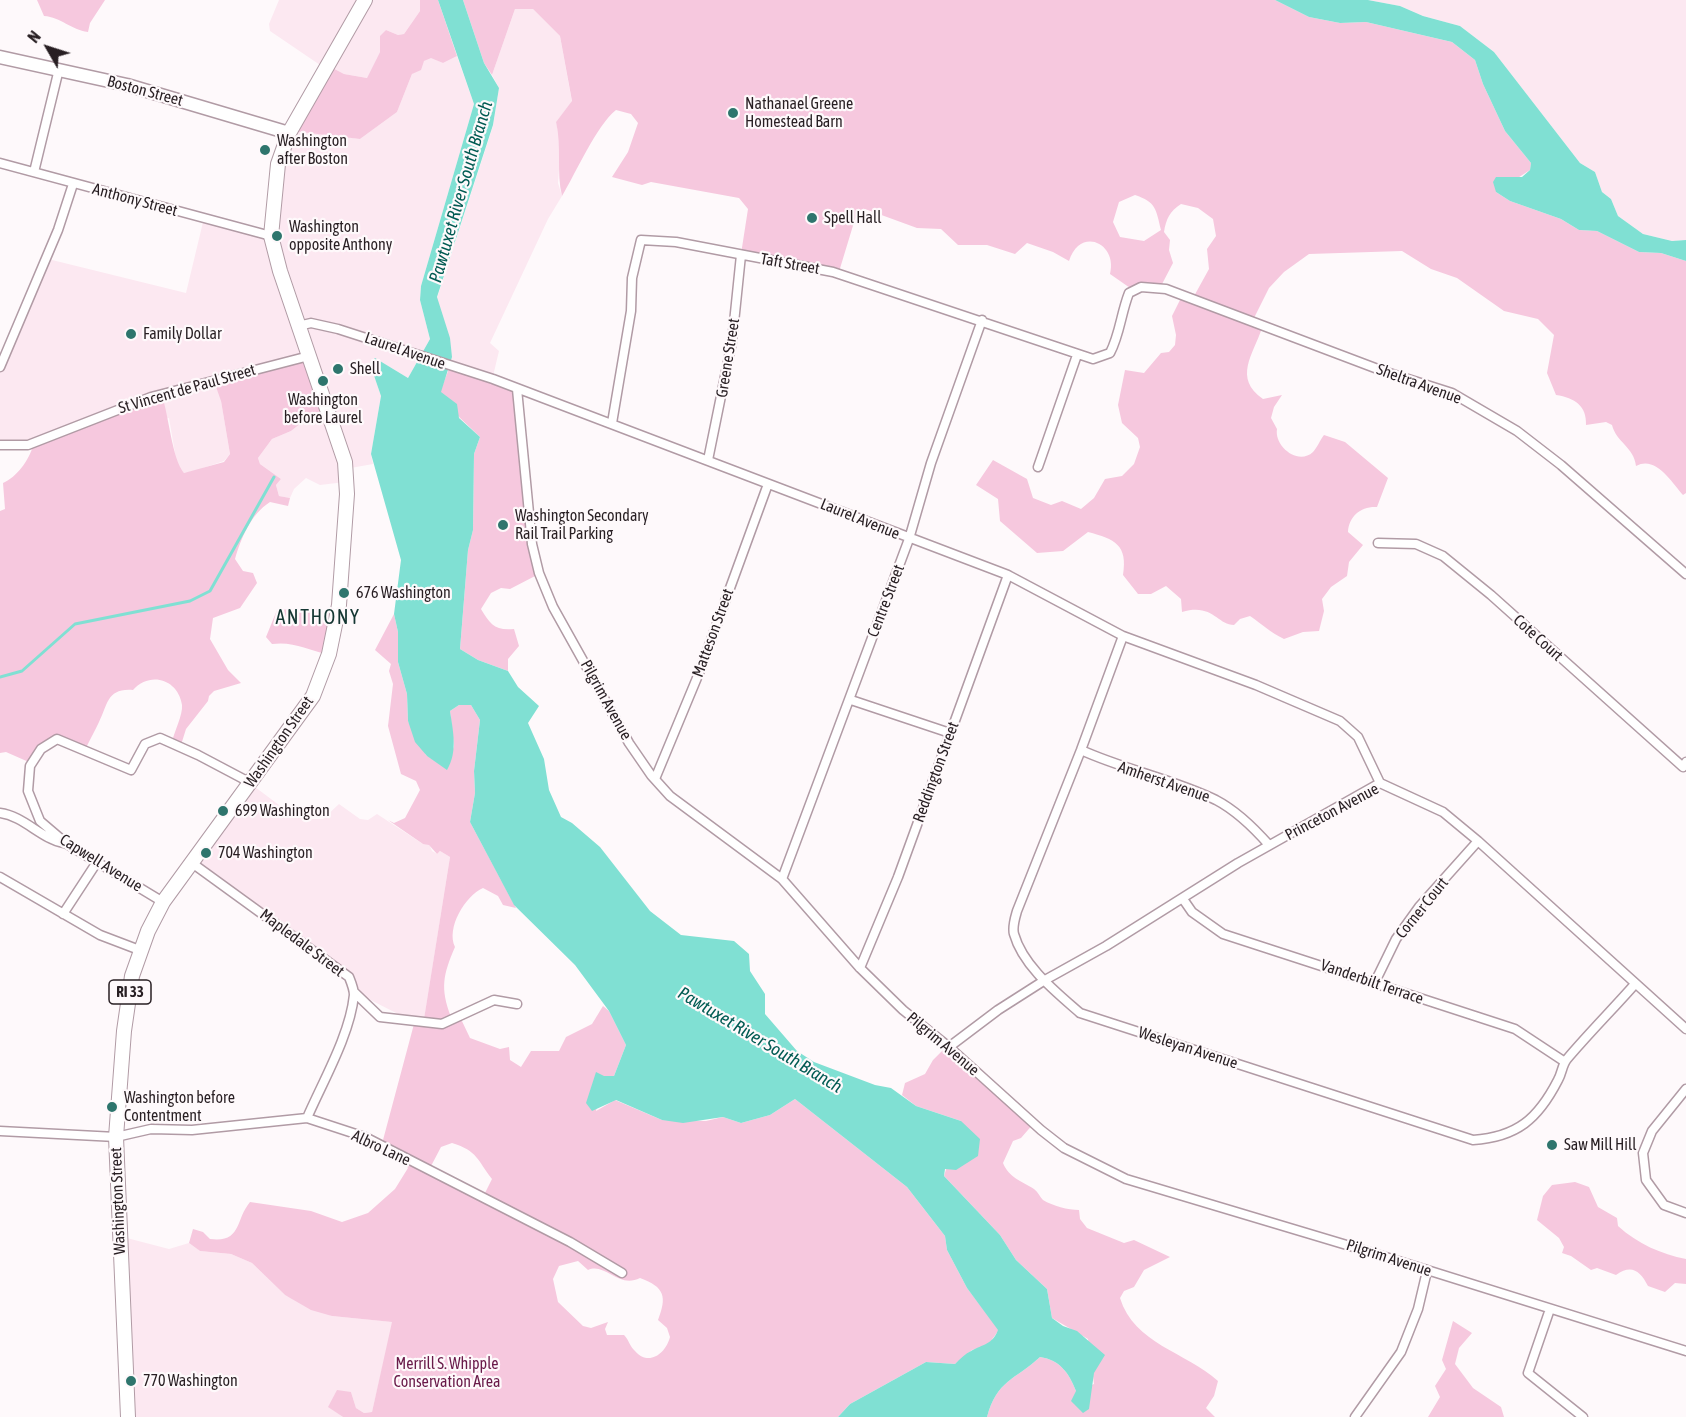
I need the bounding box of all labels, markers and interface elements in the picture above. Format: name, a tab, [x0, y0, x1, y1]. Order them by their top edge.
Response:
north arrow	[18, 18, 78, 78]
text: N	[24, 27, 44, 46]
street label: Boston Street	[105, 72, 185, 110]
place label: Nathanael Greene Homestead Barn	[745, 94, 853, 132]
water label: Pawtuxet River South Branch	[425, 99, 497, 285]
marker: Nathanael Greene Homestead Barn	[726, 106, 740, 120]
place label: Washington after Boston	[277, 131, 348, 169]
marker: Washington after Boston	[258, 143, 272, 157]
street label: Anthony Street	[90, 179, 180, 221]
place label: Spell Hall	[824, 208, 881, 228]
marker: Spell Hall	[805, 211, 819, 225]
place label: Washington opposite Anthony	[289, 217, 392, 255]
marker: Washington opposite Anthony	[270, 229, 284, 243]
street label: Taft Street	[759, 249, 821, 279]
street label: Greene Street	[712, 317, 744, 399]
place label: Family Dollar	[143, 324, 222, 344]
marker: Family Dollar	[124, 327, 138, 341]
street label: Laurel Avenue	[362, 328, 448, 374]
place label: Shell	[350, 359, 380, 379]
street label: St Vincent de Paul Street	[116, 360, 258, 418]
street label: Sheltra Avenue	[1374, 360, 1464, 408]
marker: Shell	[331, 362, 345, 376]
marker: Washington before Laurel	[316, 374, 330, 388]
place label: Washington before Laurel	[284, 390, 362, 428]
street label: Laurel Avenue	[817, 494, 903, 544]
place label: Washington Secondary Rail Trail Parking	[515, 506, 649, 544]
marker: Washington Secondary Rail Trail Parking	[496, 518, 510, 532]
street label: Centre Street	[863, 562, 909, 640]
place label: 676 Washington	[356, 583, 451, 603]
marker: 676 Washington	[337, 586, 351, 600]
street label: Matteson Street	[688, 586, 738, 680]
district label: ANTHONY	[276, 606, 360, 630]
street label: Cote Court	[1509, 611, 1567, 665]
street label: Pilgrim Avenue	[576, 657, 636, 743]
street label: Washington Street	[240, 693, 318, 791]
street label: Reddington Street	[909, 719, 963, 825]
street label: Amherst Avenue	[1116, 757, 1212, 807]
street label: Princeton Avenue	[1282, 779, 1382, 845]
place label: 699 Washington	[235, 801, 330, 821]
marker: 699 Washington	[216, 804, 230, 818]
street label: Capwell Avenue	[56, 830, 146, 896]
place label: 704 Washington	[218, 843, 313, 863]
marker: 704 Washington	[199, 846, 213, 860]
street label: Corner Court	[1392, 874, 1452, 942]
street label: Mapledale Street	[256, 905, 348, 981]
street label: Vanderbilt Terrace	[1318, 955, 1426, 1009]
road number: RI 33	[109, 980, 151, 1004]
water label: Pawtuxet River South Branch	[674, 982, 846, 1098]
street label: Pilgrim Avenue	[903, 1008, 983, 1080]
street label: Wesleyan Avenue	[1136, 1023, 1240, 1073]
place label: Washington before Contentment	[124, 1088, 235, 1126]
marker: Washington before Contentment	[105, 1100, 119, 1114]
street label: Albro Lane	[349, 1126, 413, 1170]
place label: Saw Mill Hill	[1564, 1135, 1636, 1155]
marker: Saw Mill Hill	[1545, 1138, 1559, 1152]
street label: Washington Street	[107, 1147, 129, 1255]
street label: Pilgrim Avenue	[1344, 1235, 1434, 1281]
park label: Merrill S. Whipple Conservation Area	[393, 1354, 501, 1392]
place label: 770 Washington	[143, 1371, 238, 1391]
marker: 770 Washington	[124, 1374, 138, 1388]

